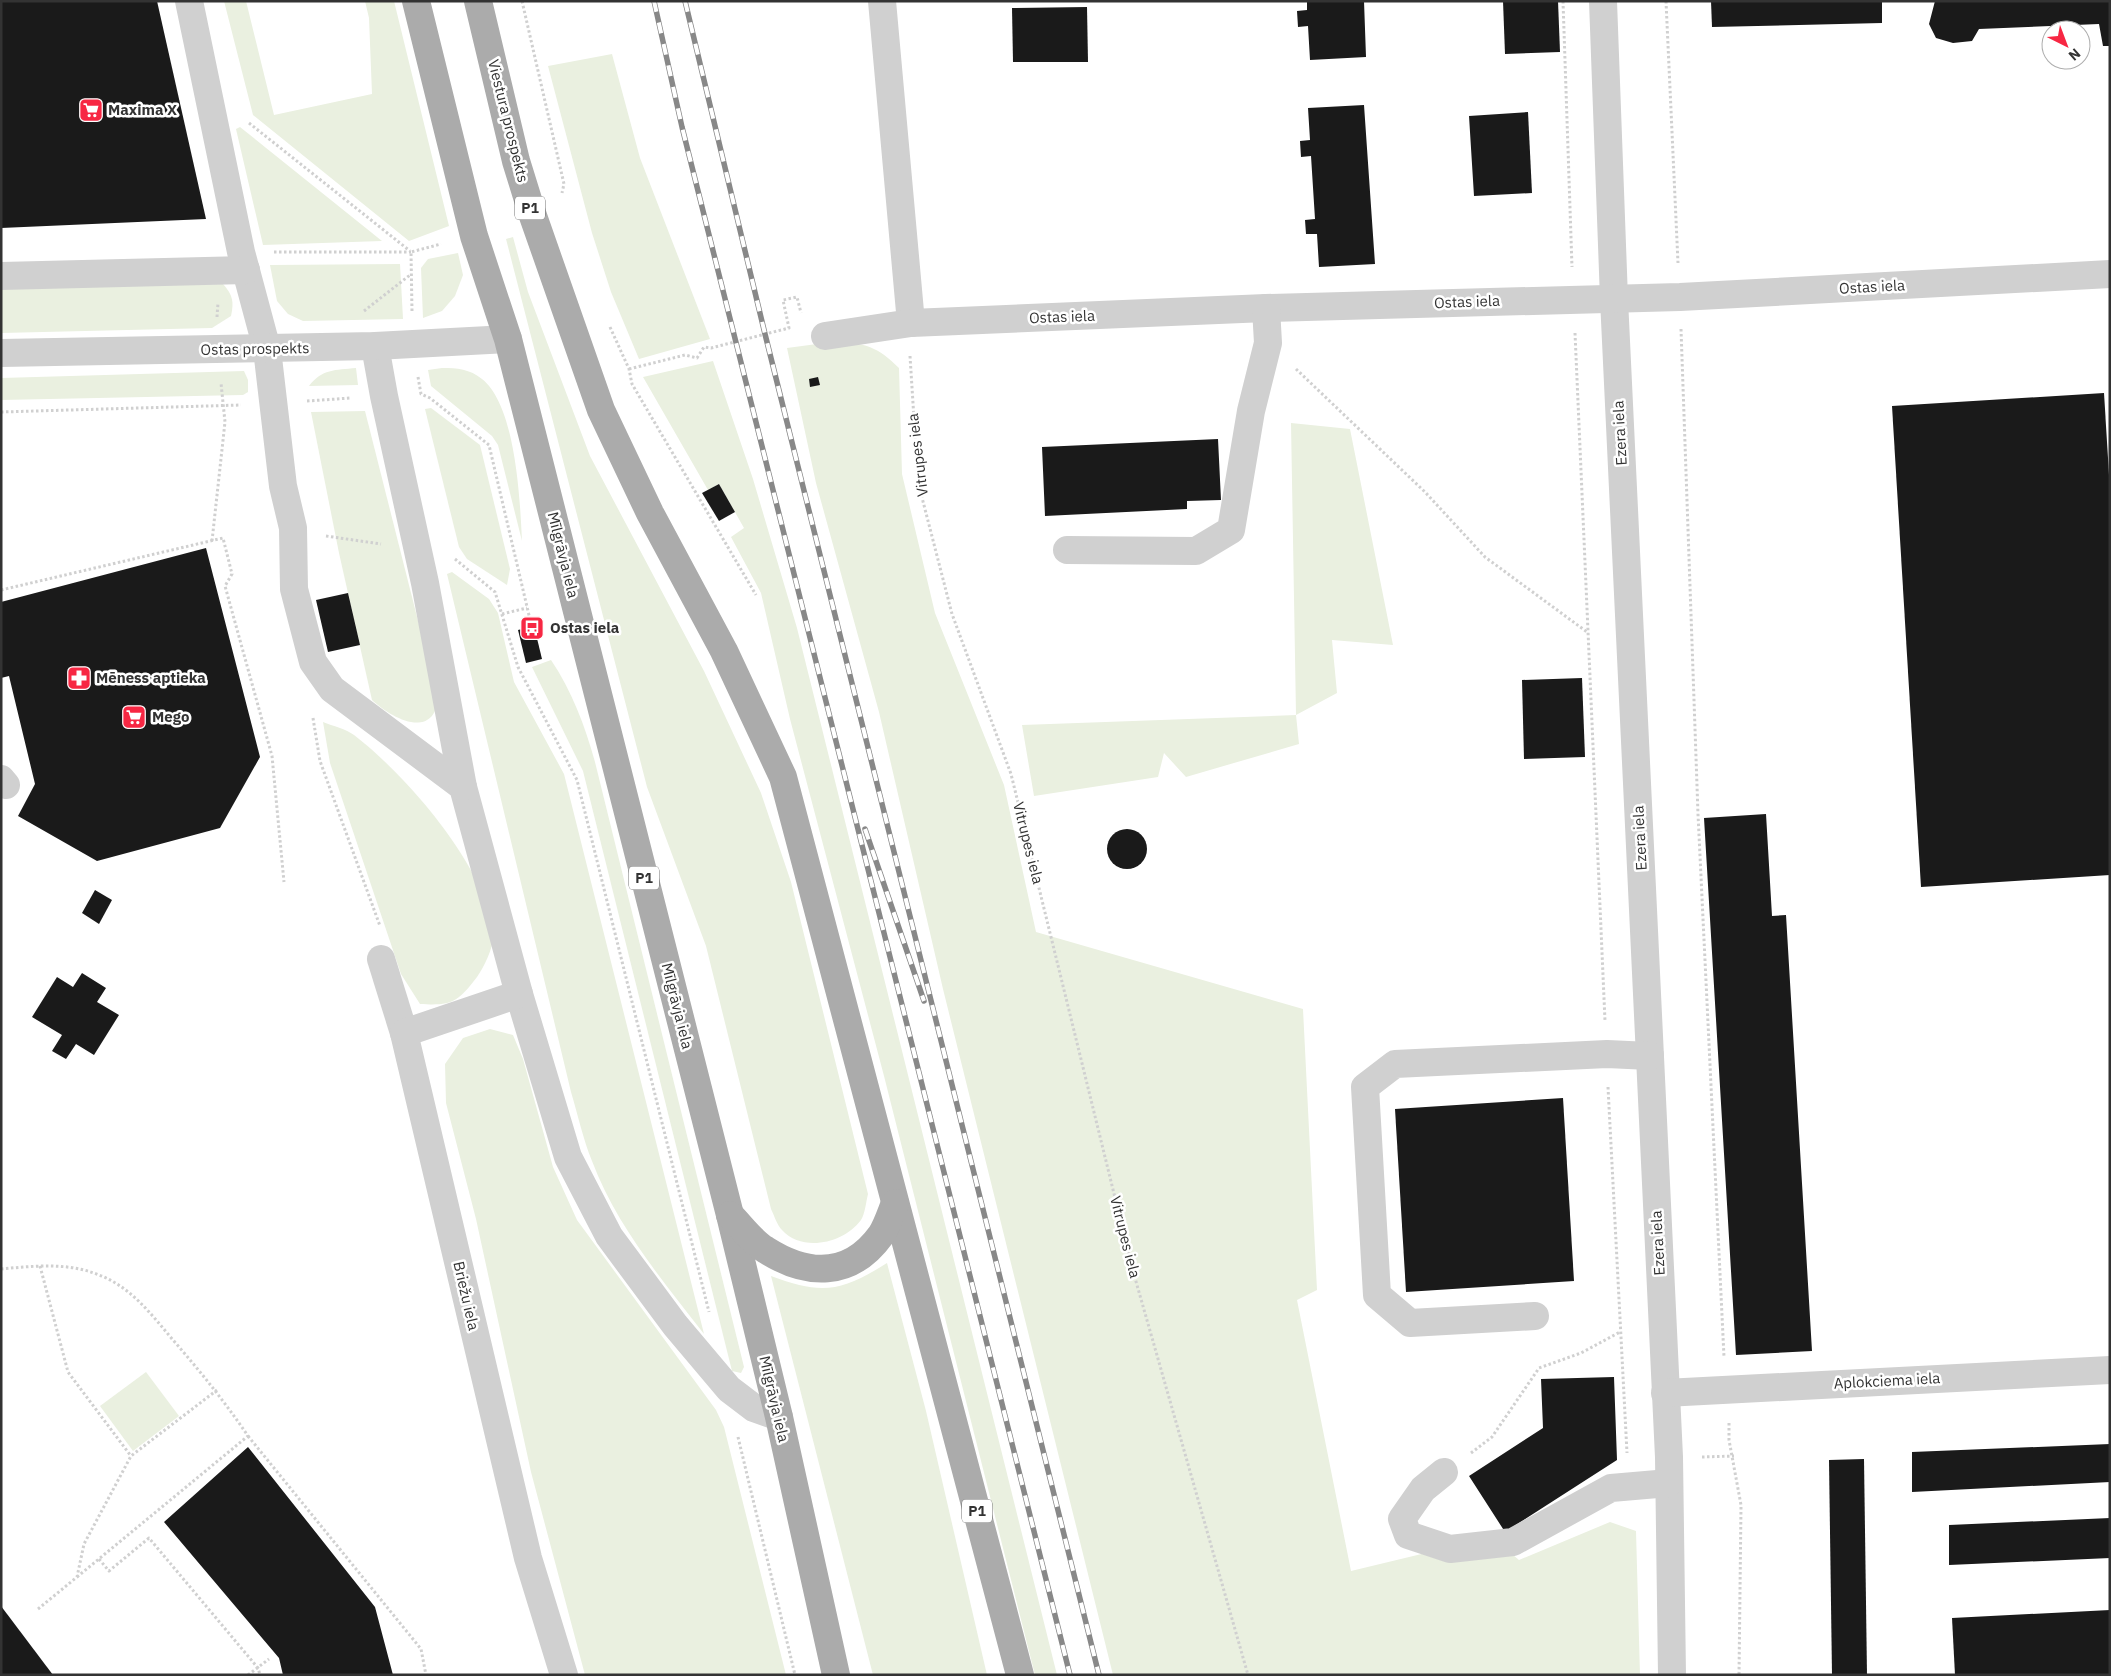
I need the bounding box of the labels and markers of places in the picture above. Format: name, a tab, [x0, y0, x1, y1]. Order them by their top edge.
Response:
supermarket icon: Maxima X	[78, 97, 104, 123]
place label: Maxima X	[108, 100, 177, 119]
bus stop icon: Ostas iela	[519, 615, 545, 641]
place label: Ostas iela	[550, 618, 620, 637]
pharmacy icon: Mēness aptieka	[66, 665, 92, 691]
place label: Mēness aptieka	[96, 668, 206, 687]
supermarket icon: Mego	[121, 704, 147, 730]
place label: Mego	[152, 707, 189, 726]

